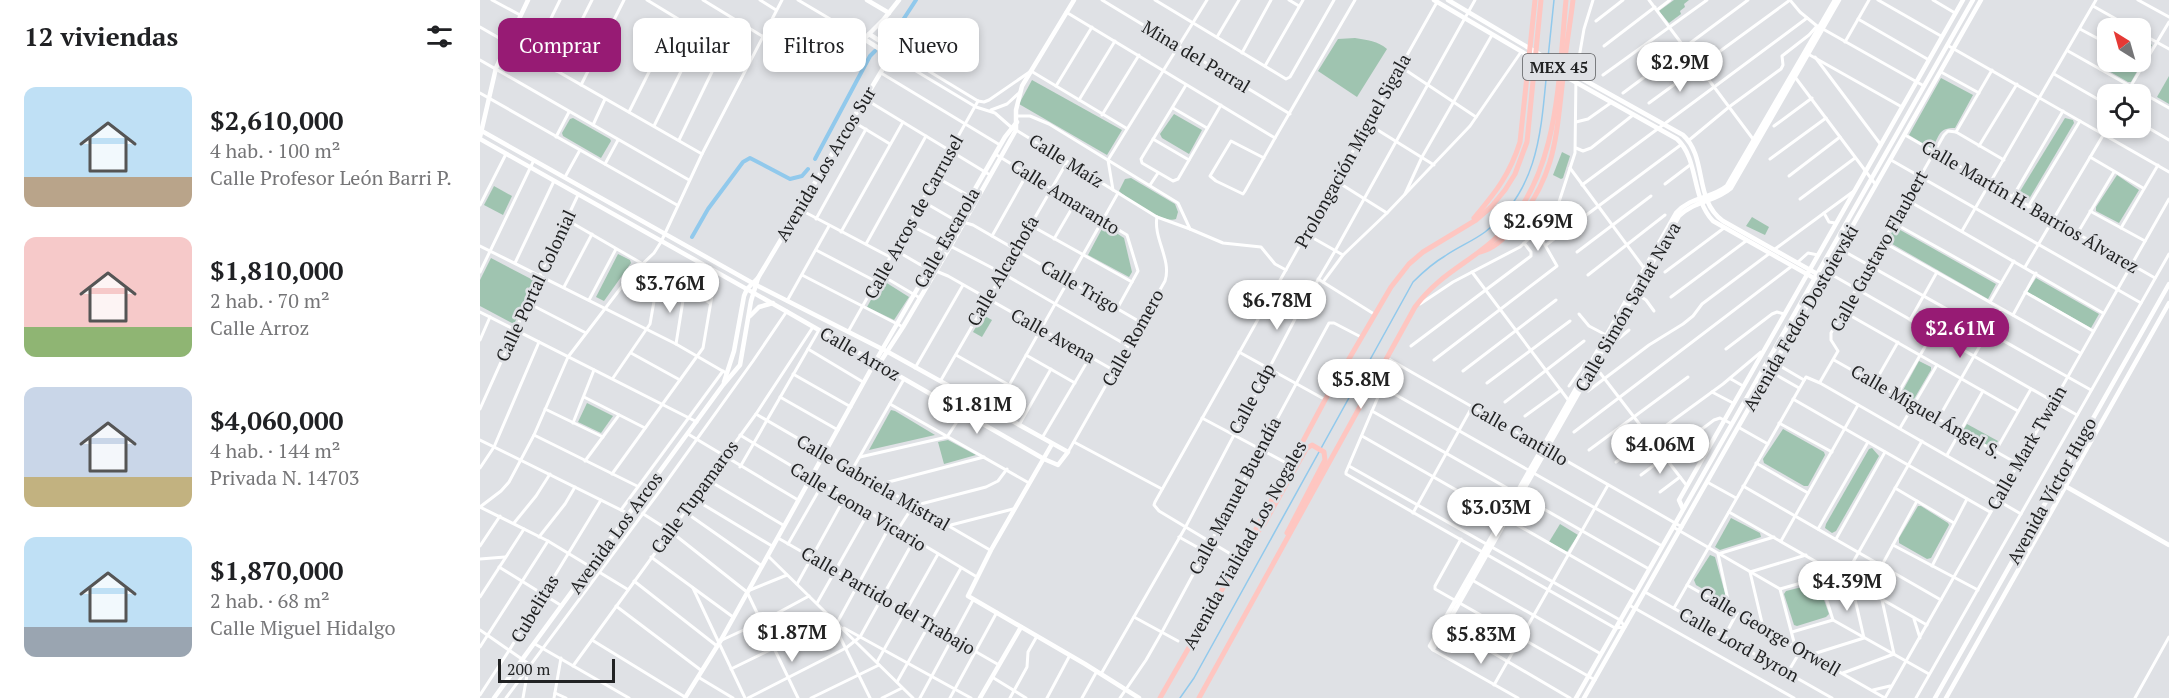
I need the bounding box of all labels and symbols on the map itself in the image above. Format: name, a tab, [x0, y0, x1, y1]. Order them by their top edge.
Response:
street label: Mina del Parral	[1138, 14, 1255, 98]
north arrow	[2097, 18, 2151, 72]
pin: $2.9M	[1638, 42, 1722, 93]
street label: Prolongación Miguel Sigala	[1289, 49, 1416, 252]
road number: MEX 45	[1523, 54, 1595, 80]
street label: Avenida Los Arcos Sur	[769, 82, 881, 245]
street label: Calle Maíz	[1025, 128, 1108, 193]
street label: Calle Arcos de Carrusel	[858, 130, 968, 303]
street label: Calle Martín H. Barrios Álvarez	[1917, 134, 2144, 278]
street label: Calle Amaranto	[1006, 153, 1125, 239]
street label: Calle Gustavo Flaubert	[1824, 165, 1933, 336]
street label: Calle Escarola	[908, 183, 985, 292]
pin: $2.69M	[1489, 201, 1587, 252]
street label: Calle Portal Colonial	[489, 206, 581, 365]
street label: Calle Alcachofa	[961, 211, 1044, 330]
street label: Calle Simón Sarlat Nava	[1569, 217, 1686, 396]
street label: Avenida Fedor Dostoievski	[1737, 220, 1863, 415]
street label: Calle Trigo	[1037, 254, 1124, 318]
pin: $3.76M	[621, 263, 719, 314]
pin: $6.78M	[1228, 280, 1326, 331]
street label: Calle Romero	[1096, 285, 1169, 390]
street label: Calle Avena	[1007, 302, 1100, 368]
pin: $2.61M	[1911, 308, 2009, 359]
street label: Calle Arroz	[816, 320, 905, 386]
street label: Calle Miguel Ángel S.	[1847, 358, 2006, 464]
street label: Calle Cdp	[1223, 359, 1280, 438]
pin: $5.8M	[1319, 359, 1403, 410]
street label: Calle Mark Twain	[1981, 381, 2072, 514]
pin: $1.81M	[928, 384, 1026, 435]
street label: Calle Cantillo	[1466, 395, 1573, 471]
street label: Calle Manuel Buendía	[1182, 413, 1286, 578]
street label: Avenida Víctor Hugo	[2001, 413, 2101, 568]
pin: $4.06M	[1611, 424, 1709, 475]
street label: Calle Gabriela Mistral	[792, 428, 955, 536]
street label: Calle Tupamaros	[645, 435, 743, 558]
street label: Avenida Vialidad Los Nogales	[1177, 436, 1312, 653]
street label: Calle Leona Vicario	[786, 456, 931, 556]
street label: Avenida Los Arcos	[563, 467, 668, 598]
pin: $3.03M	[1447, 487, 1545, 538]
street label: Calle Partido del Trabajo	[797, 540, 980, 660]
pin: $4.39M	[1798, 561, 1896, 612]
street label: Cubelitas	[504, 570, 564, 647]
street label: Calle George Orwell	[1695, 581, 1846, 681]
street label: Calle Lord Byron	[1675, 601, 1804, 687]
pin: $1.87M	[743, 612, 841, 663]
pin: $5.83M	[1432, 614, 1530, 665]
scale bar	[498, 656, 615, 684]

